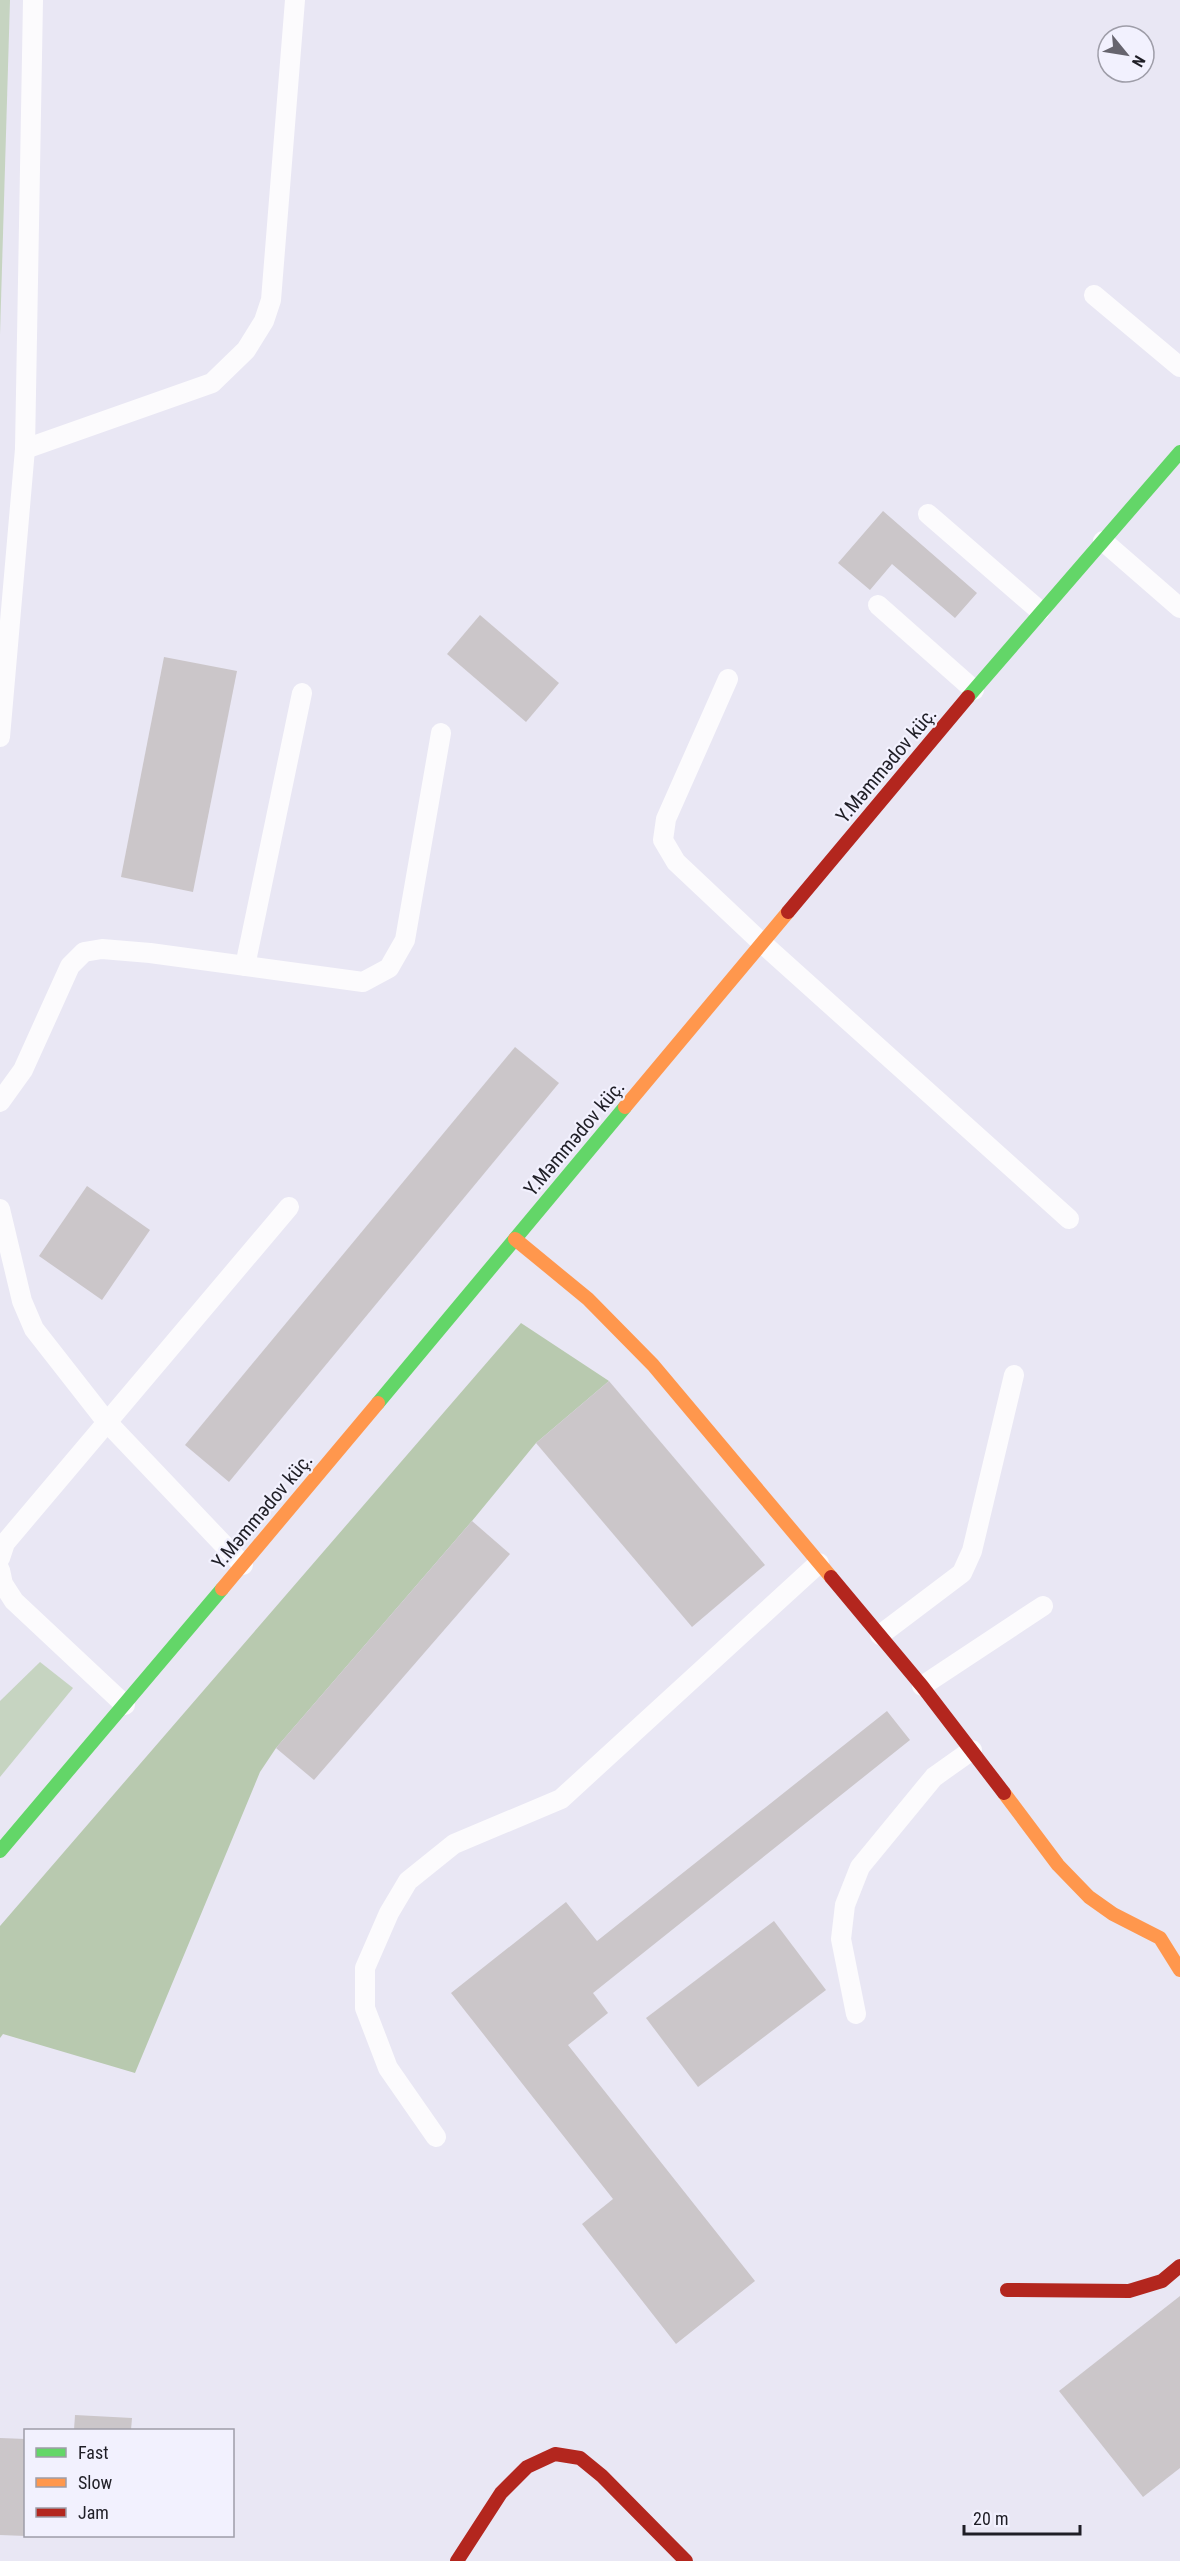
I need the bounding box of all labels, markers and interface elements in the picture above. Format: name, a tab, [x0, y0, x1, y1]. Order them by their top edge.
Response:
north arrow	[1096, 24, 1156, 84]
text: N	[1128, 52, 1149, 70]
street label: Y.Məmmədov küç.	[831, 702, 941, 828]
street label: Y.Məmmədov küç.	[519, 1075, 629, 1201]
street label: Y.Məmmədov küç.	[207, 1448, 317, 1574]
legend	[24, 2429, 234, 2537]
text: Fast	[78, 2442, 109, 2463]
text: Slow	[78, 2472, 113, 2493]
scale bar	[964, 2498, 1080, 2536]
text: Jam	[78, 2502, 109, 2523]
text: 20 m	[973, 2508, 1008, 2529]

